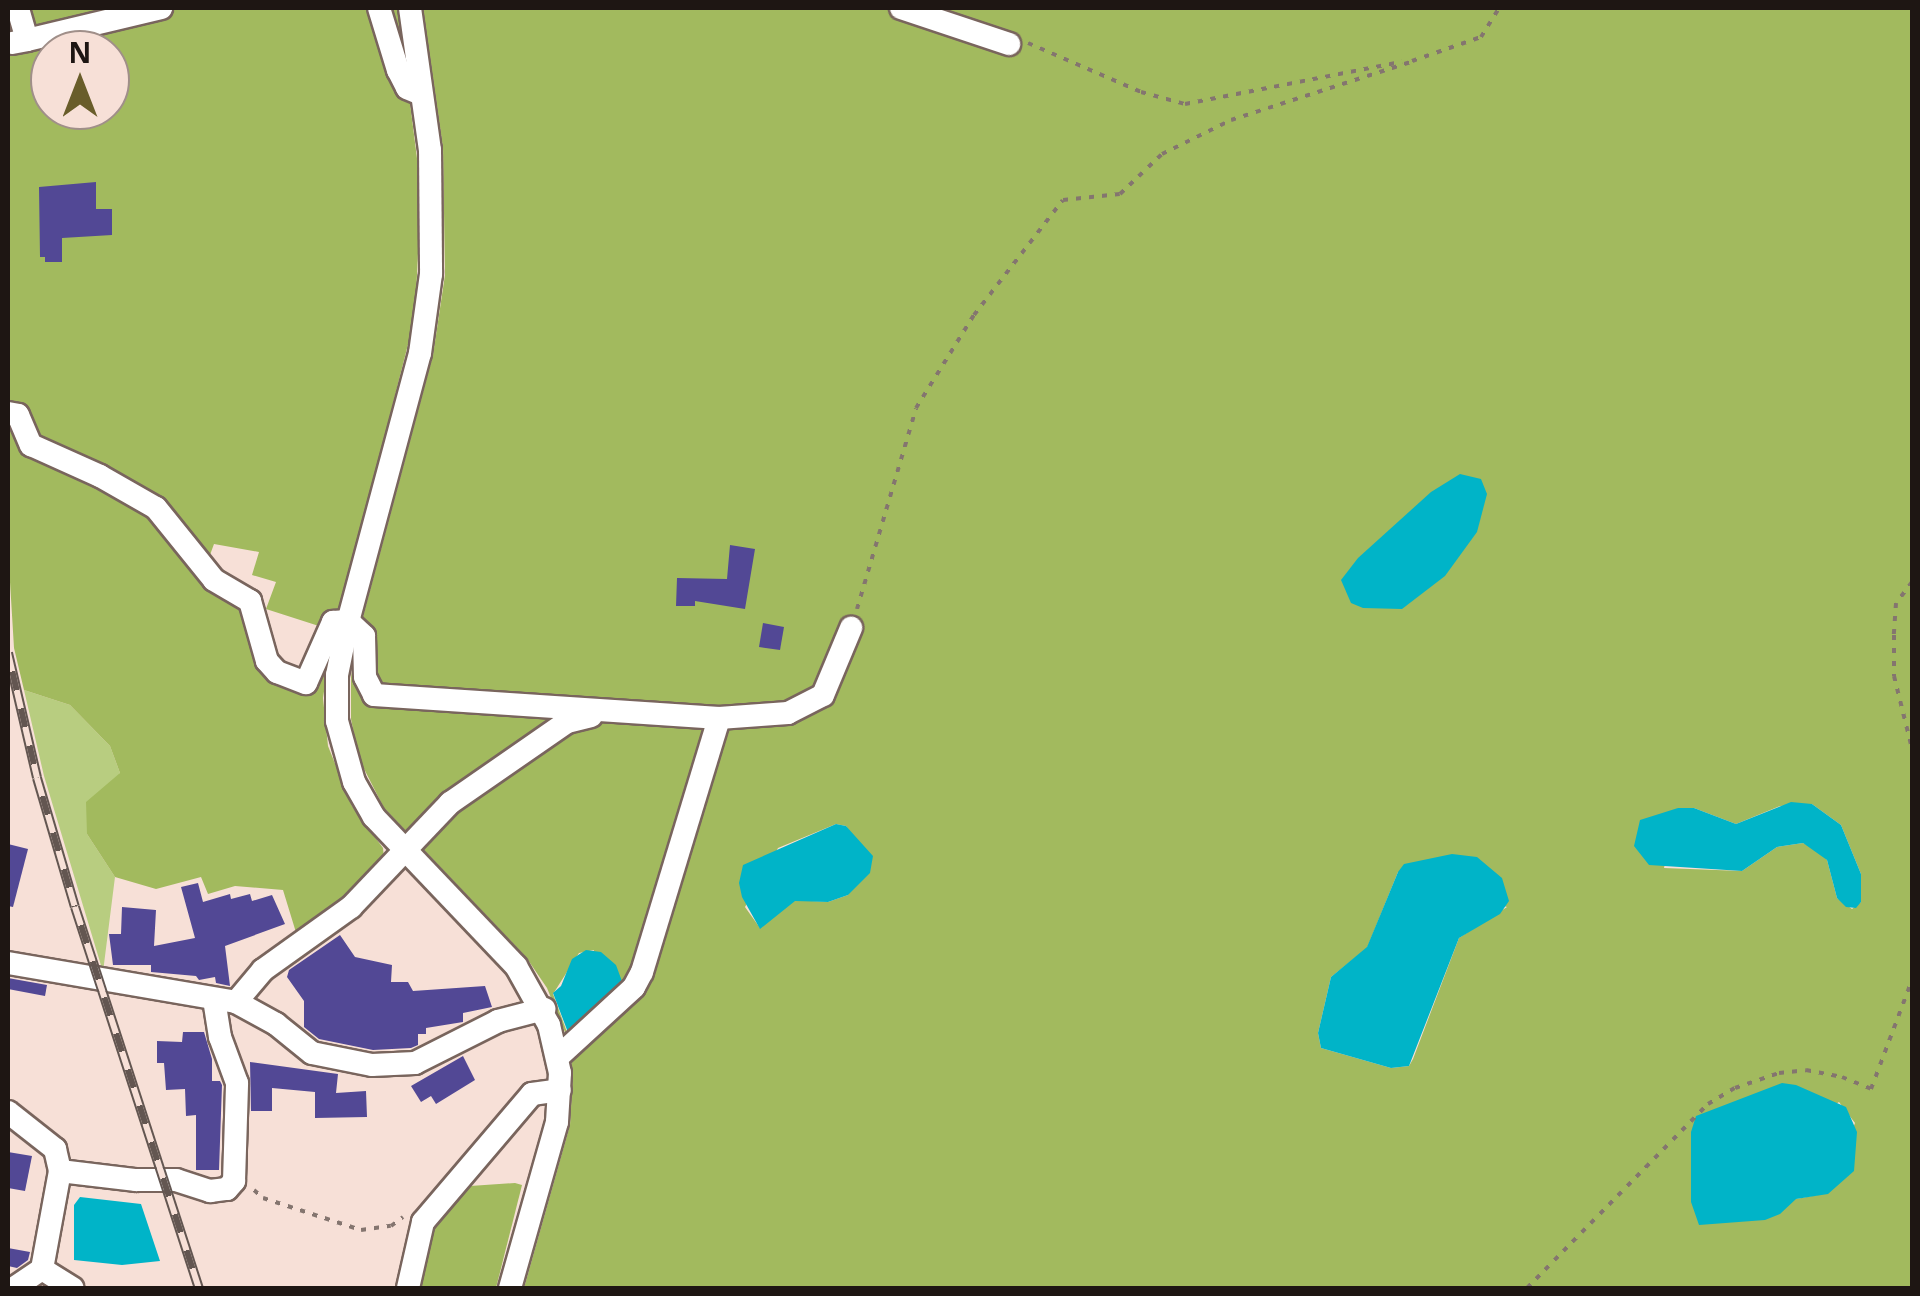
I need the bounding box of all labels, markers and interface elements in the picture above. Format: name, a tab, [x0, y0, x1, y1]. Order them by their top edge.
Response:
north arrow	[30, 30, 130, 130]
text: N	[69, 33, 91, 71]

